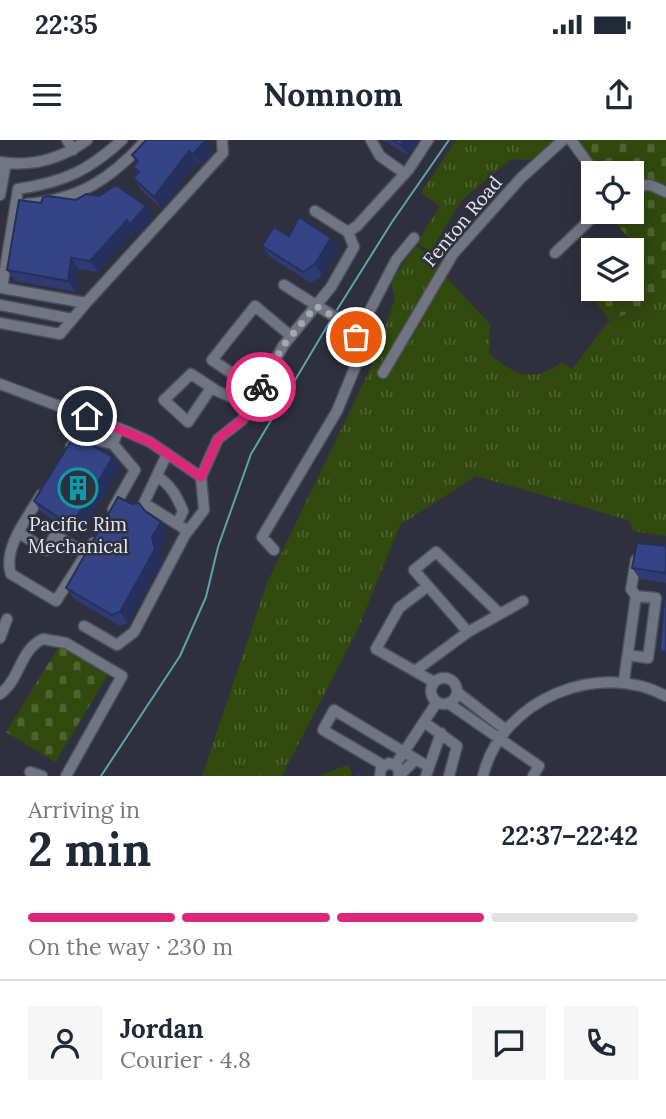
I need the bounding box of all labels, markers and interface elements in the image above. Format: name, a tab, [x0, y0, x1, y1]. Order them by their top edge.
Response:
text: 22:35	[35, 8, 98, 41]
text: Nomnom	[263, 74, 403, 115]
icon: menu	[28, 76, 66, 114]
icon: share	[600, 76, 638, 114]
map controls	[581, 161, 644, 301]
button: locate	[581, 161, 644, 224]
street label: Fenton Road	[417, 171, 507, 271]
button: layers	[581, 238, 644, 301]
pin	[326, 307, 386, 367]
icon: bag	[337, 318, 375, 356]
courier	[226, 352, 296, 422]
icon: bike	[242, 368, 280, 406]
pin	[57, 386, 117, 446]
icon: home	[68, 397, 106, 435]
building icon: Pacific Rim Mechanical	[57, 467, 99, 509]
place label: Pacific Rim Mechanical	[28, 512, 128, 558]
text: Arriving in	[28, 795, 140, 824]
text: 22:37–22:42	[501, 819, 638, 852]
text: 2 min	[28, 820, 151, 879]
text: On the way · 230 m	[28, 932, 233, 961]
button: person	[28, 1006, 102, 1080]
button: chat	[472, 1006, 546, 1080]
button: phone	[564, 1006, 638, 1080]
text: Jordan	[120, 1012, 204, 1045]
text: Courier · 4.8	[120, 1045, 251, 1074]

